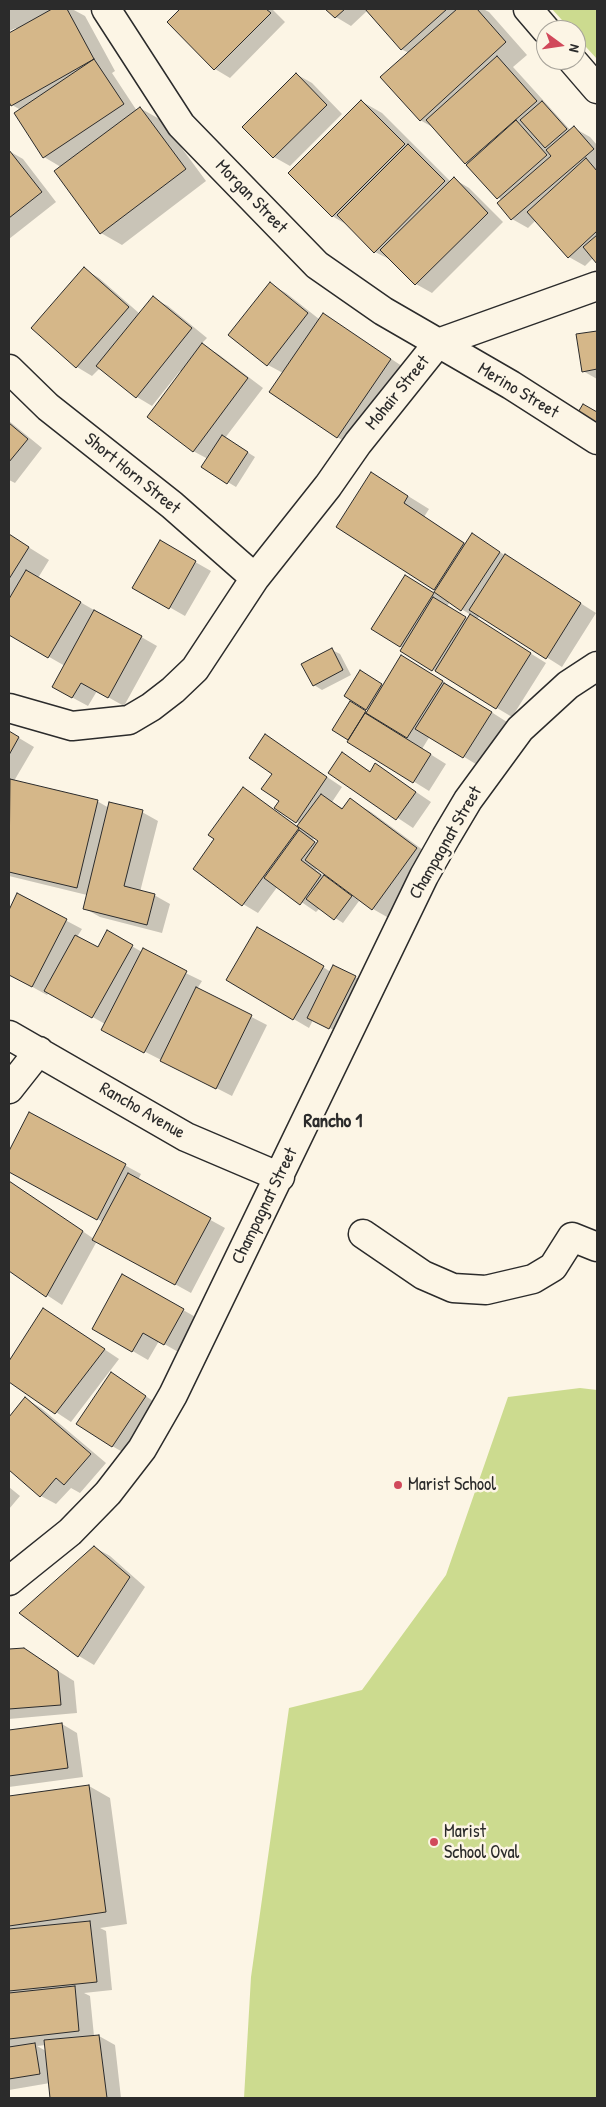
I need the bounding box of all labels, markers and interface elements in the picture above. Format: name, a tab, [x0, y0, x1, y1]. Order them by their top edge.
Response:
north arrow	[536, 20, 586, 70]
text: N	[565, 43, 585, 54]
street label: Morgan Street	[211, 156, 291, 238]
street label: Mohair Street	[361, 351, 435, 435]
street label: Merino Street	[474, 358, 562, 424]
street label: Short Horn Street	[80, 429, 184, 519]
street label: Champagnat Street	[405, 783, 487, 903]
street label: Rancho Avenue	[95, 1078, 189, 1144]
district label: Rancho 1	[304, 1111, 362, 1133]
street label: Champagnat Street	[227, 1144, 303, 1268]
place label: Marist School	[408, 1474, 496, 1496]
marker: Marist School	[392, 1479, 404, 1491]
place label: Marist School Oval	[444, 1821, 519, 1864]
marker: Marist School Oval	[428, 1836, 440, 1848]

